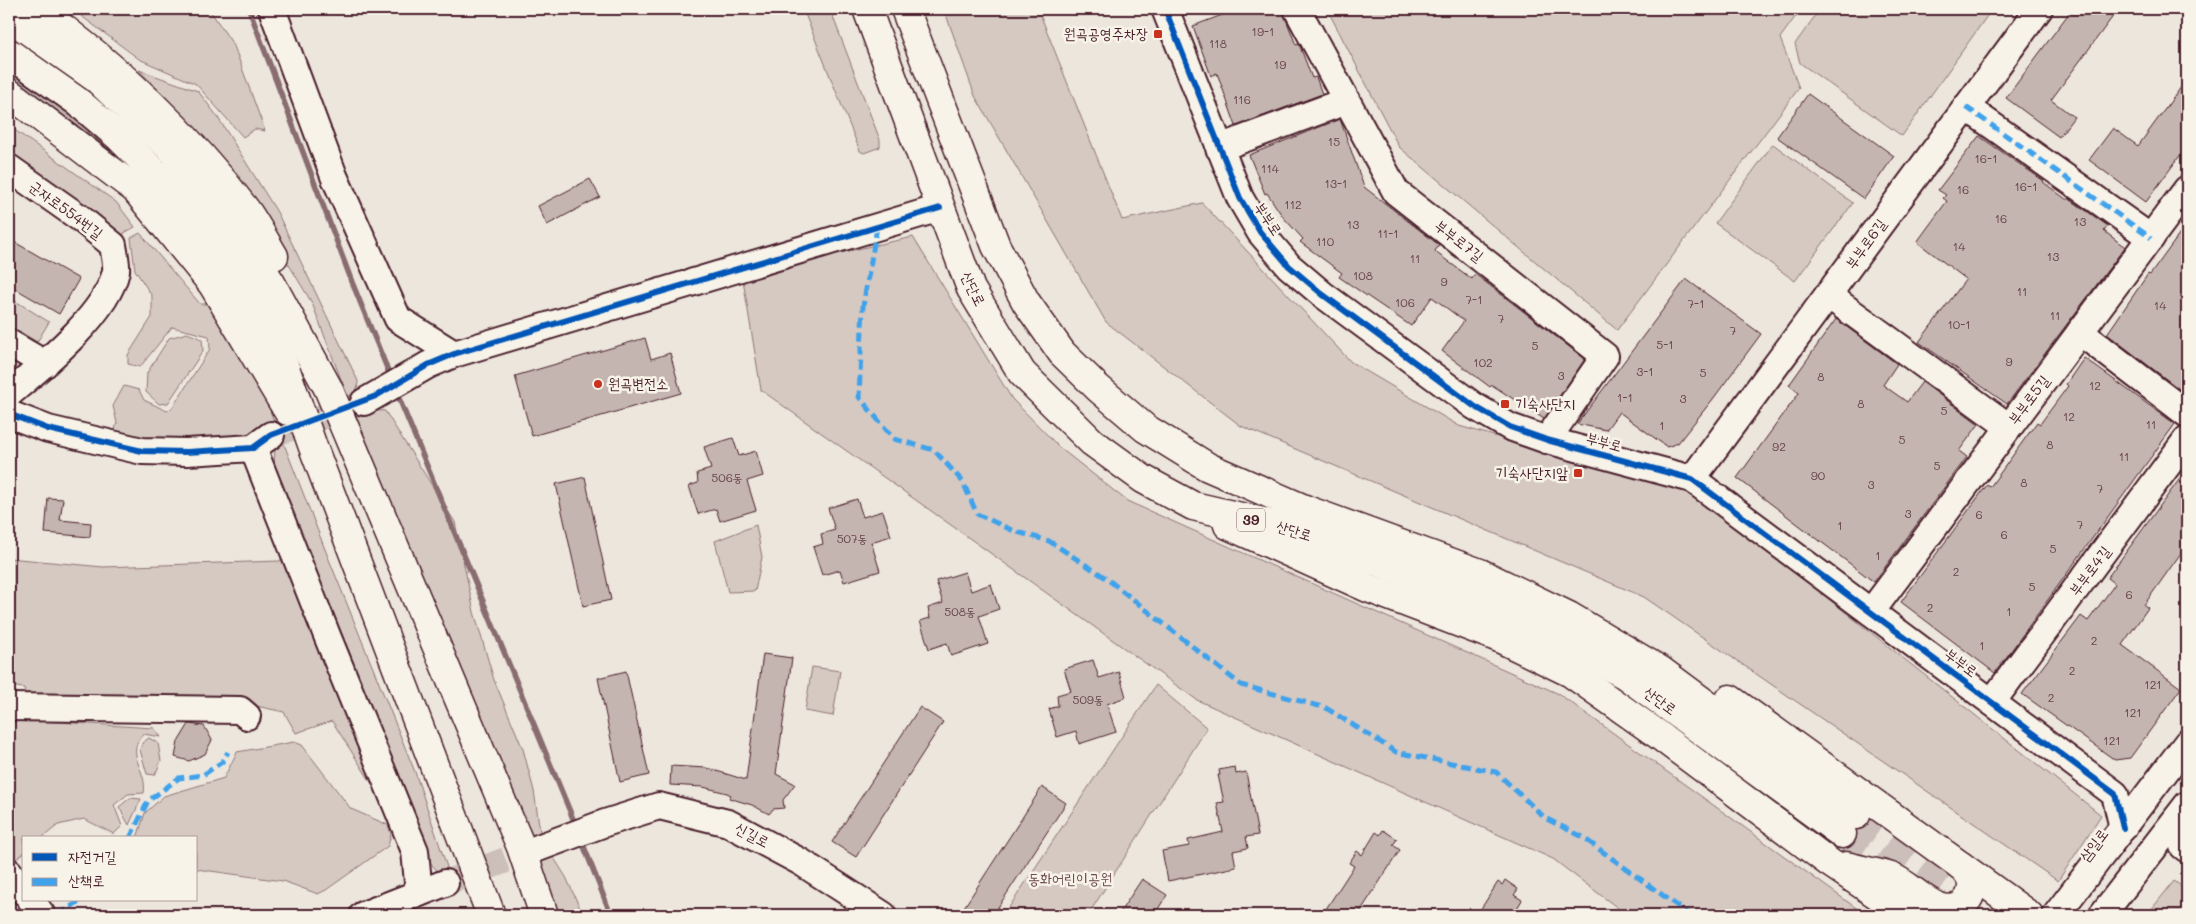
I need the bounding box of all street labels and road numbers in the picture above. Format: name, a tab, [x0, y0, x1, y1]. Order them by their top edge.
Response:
street label: 군자로554번길	[26, 176, 108, 243]
street label: 부부로	[1250, 198, 1287, 239]
street label: 부부로6길	[1840, 214, 1890, 272]
street label: 부부로7길	[1431, 215, 1488, 266]
street label: 산단로	[957, 268, 991, 309]
street label: 부부로5길	[2003, 371, 2053, 428]
street label: 부부로	[1584, 427, 1624, 455]
road number: 39	[1237, 508, 1265, 532]
street label: 산단로	[1274, 515, 1315, 545]
street label: 부부로4길	[2064, 542, 2114, 599]
street label: 부부로	[1941, 643, 1982, 681]
street label: 산단로	[1640, 681, 1681, 719]
street label: 신길로	[732, 817, 773, 851]
street label: 삼일로	[2074, 824, 2112, 865]

